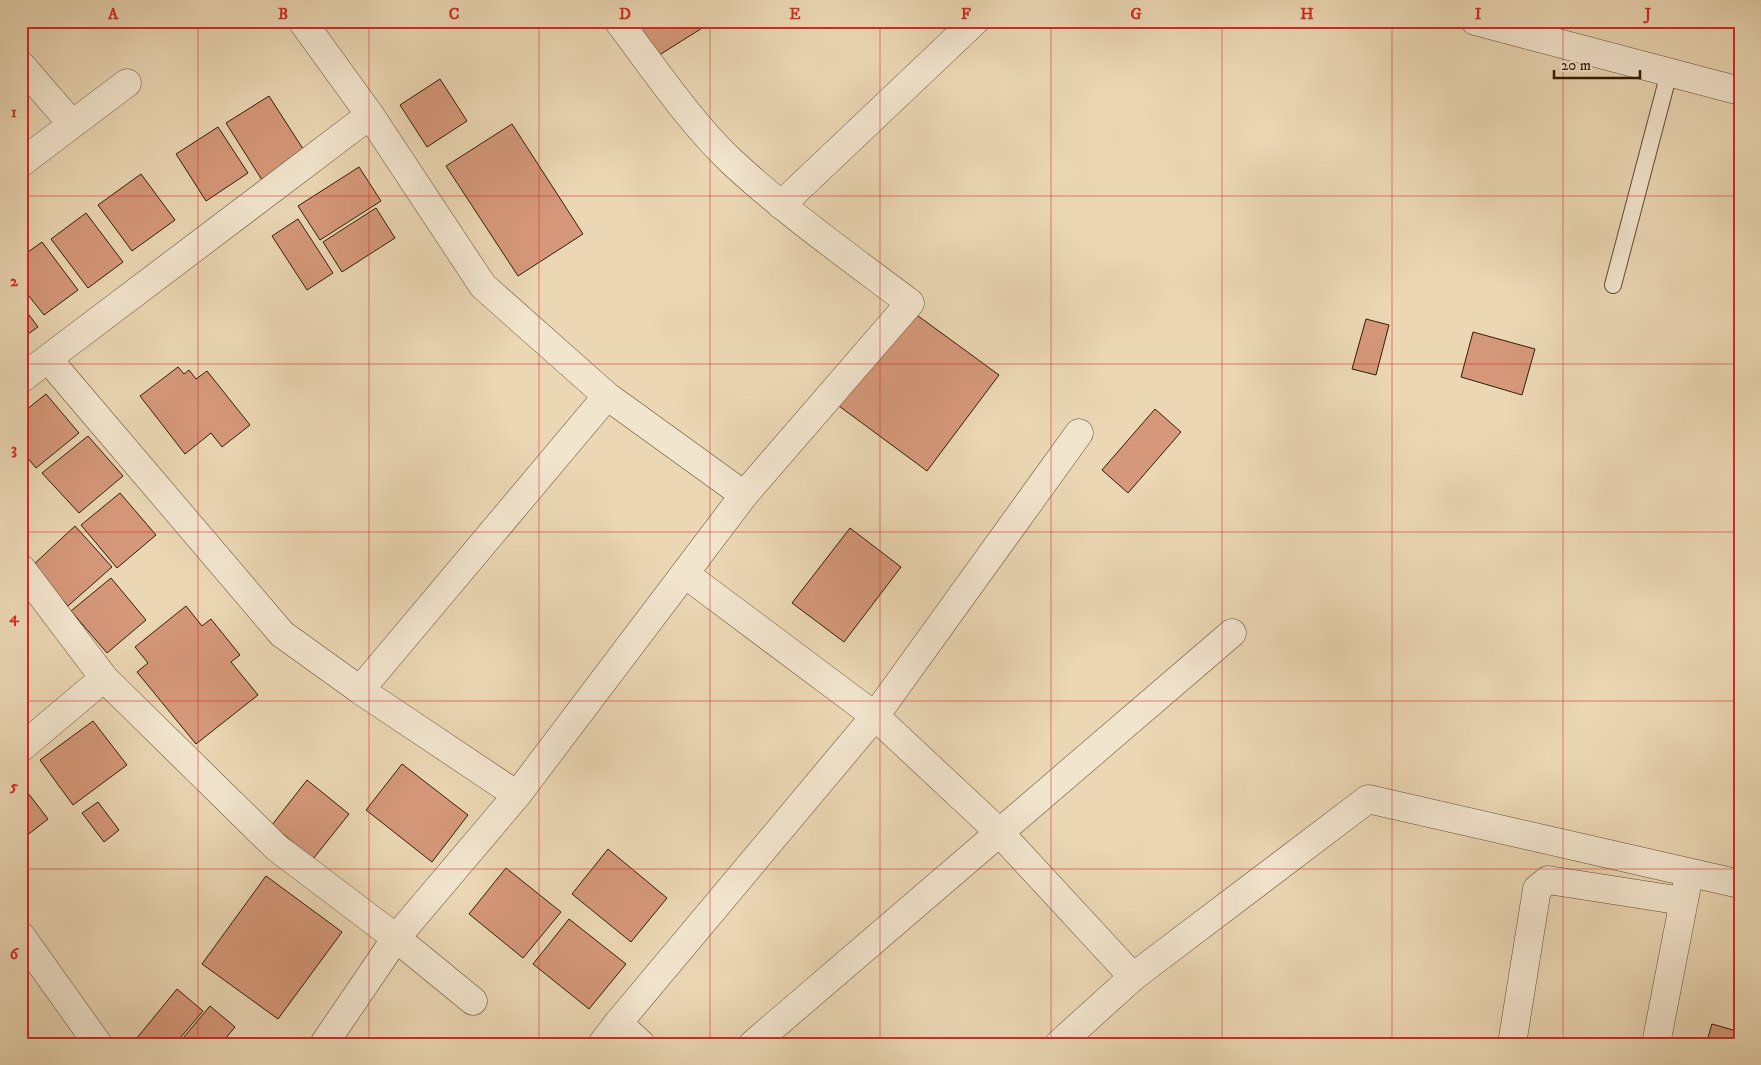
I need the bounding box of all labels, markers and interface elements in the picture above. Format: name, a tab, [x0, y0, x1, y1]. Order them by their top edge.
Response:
text: A	[107, 4, 119, 24]
text: B	[278, 4, 288, 24]
text: C	[449, 4, 459, 24]
text: D	[619, 4, 631, 24]
text: E	[789, 4, 801, 24]
text: F	[961, 4, 971, 24]
text: G	[1130, 4, 1142, 24]
text: H	[1300, 4, 1314, 24]
text: I	[1475, 4, 1482, 24]
text: J	[1643, 4, 1652, 24]
scale bar	[1554, 48, 1640, 80]
text: 20 m	[1561, 56, 1591, 75]
text: 1	[11, 102, 17, 122]
text: 2	[10, 271, 19, 291]
text: 3	[11, 439, 17, 459]
text: 4	[8, 607, 19, 627]
text: 5	[9, 776, 18, 796]
text: 6	[10, 944, 20, 964]

